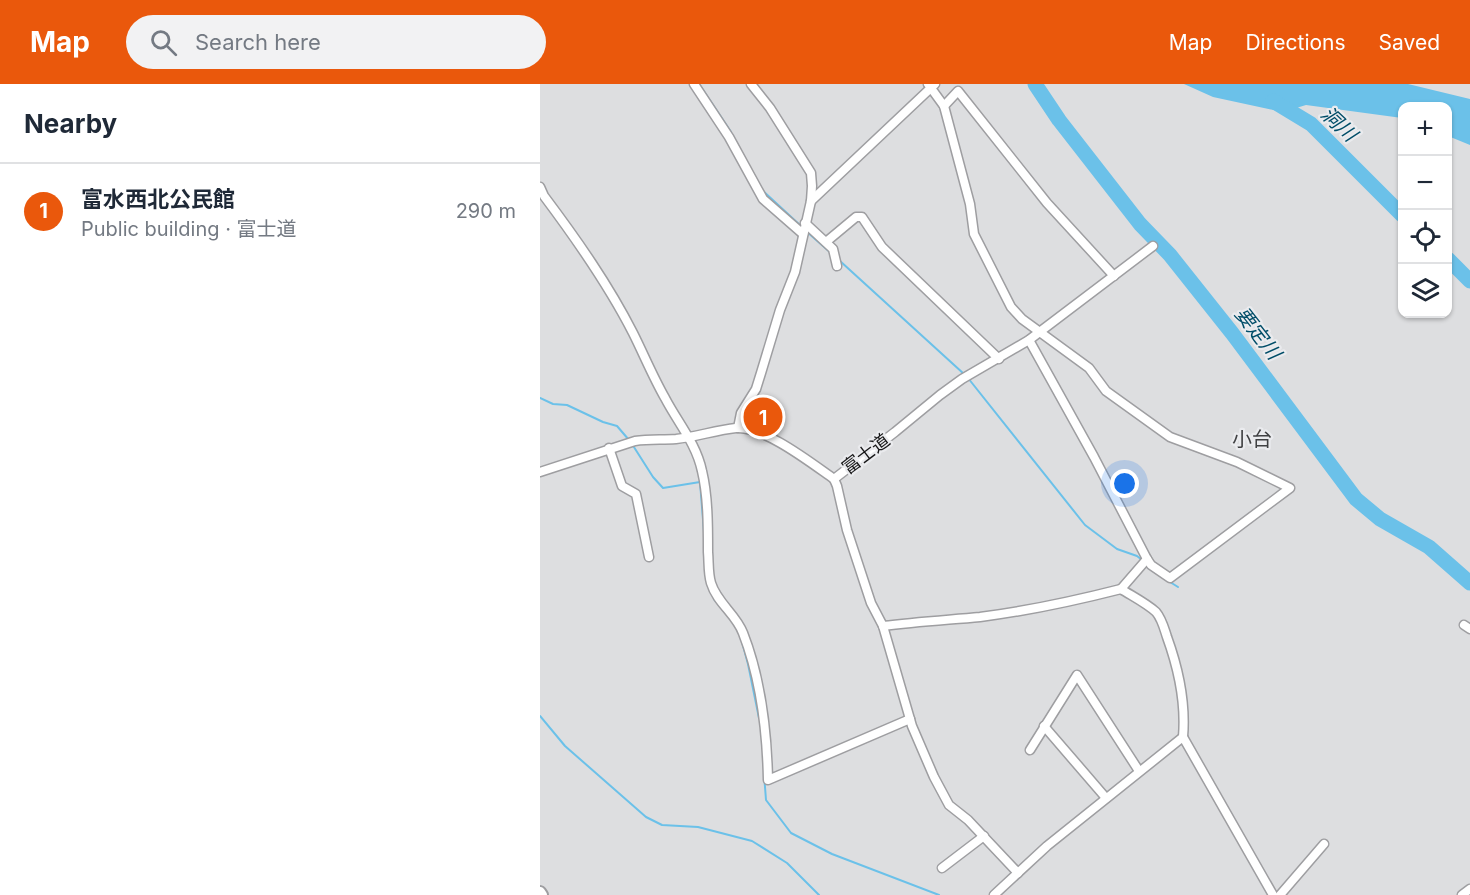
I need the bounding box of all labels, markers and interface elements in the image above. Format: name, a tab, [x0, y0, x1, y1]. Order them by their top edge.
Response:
search box	[126, 15, 546, 69]
text: Map	[30, 25, 90, 59]
icon: search	[147, 26, 180, 59]
text: Search here	[195, 29, 321, 55]
text: Map	[1169, 30, 1212, 55]
text: Directions	[1245, 30, 1346, 55]
text: Saved	[1379, 30, 1440, 55]
water label: 洞川	[1316, 102, 1363, 148]
map controls	[1398, 102, 1452, 318]
button: +	[1398, 102, 1452, 156]
text: Nearby	[24, 108, 117, 139]
button: −	[1398, 156, 1452, 210]
text: 富水西北公民館	[81, 186, 235, 212]
text: 1	[39, 199, 48, 223]
text: 290 m	[456, 199, 516, 223]
button: locate	[1398, 210, 1452, 264]
text: Public building · 富士道	[81, 217, 297, 241]
button: layers	[1398, 264, 1452, 318]
water label: 要定川	[1230, 302, 1287, 366]
pin: 1	[744, 394, 782, 440]
district label: 小台	[1232, 427, 1272, 451]
street label: 富士道	[838, 429, 894, 478]
your location	[1110, 469, 1139, 498]

